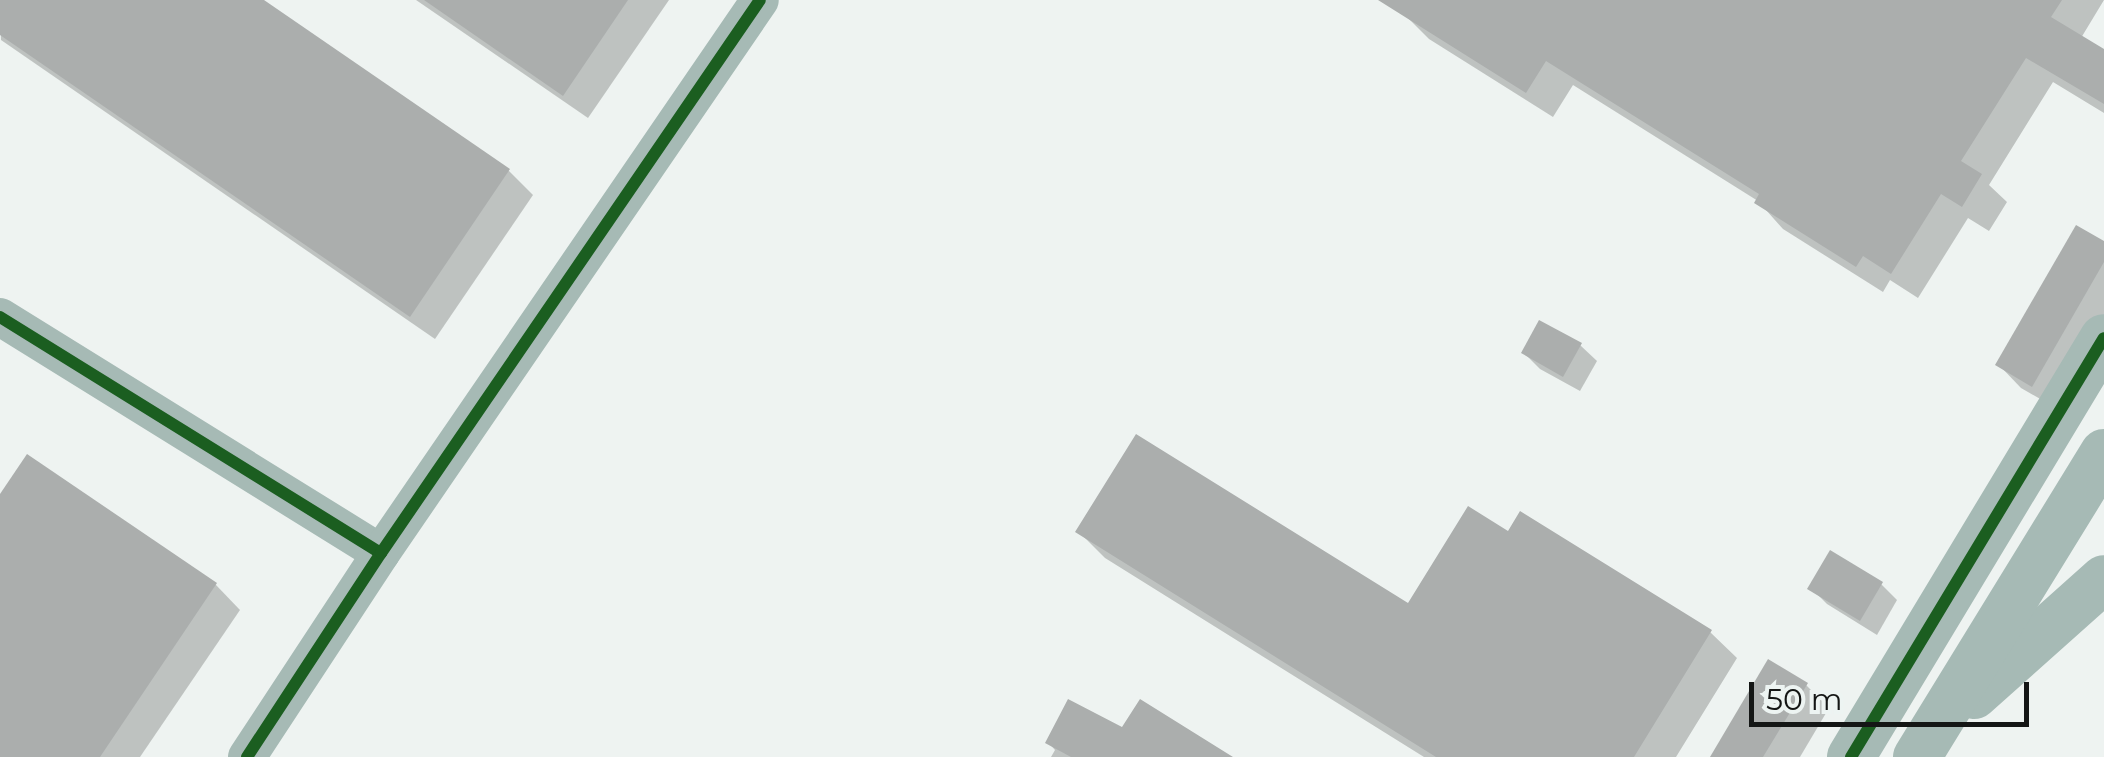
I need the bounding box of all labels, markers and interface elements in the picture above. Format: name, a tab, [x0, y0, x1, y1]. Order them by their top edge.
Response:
scale bar	[1754, 662, 2034, 724]
text: 50 m	[1766, 681, 1843, 718]

